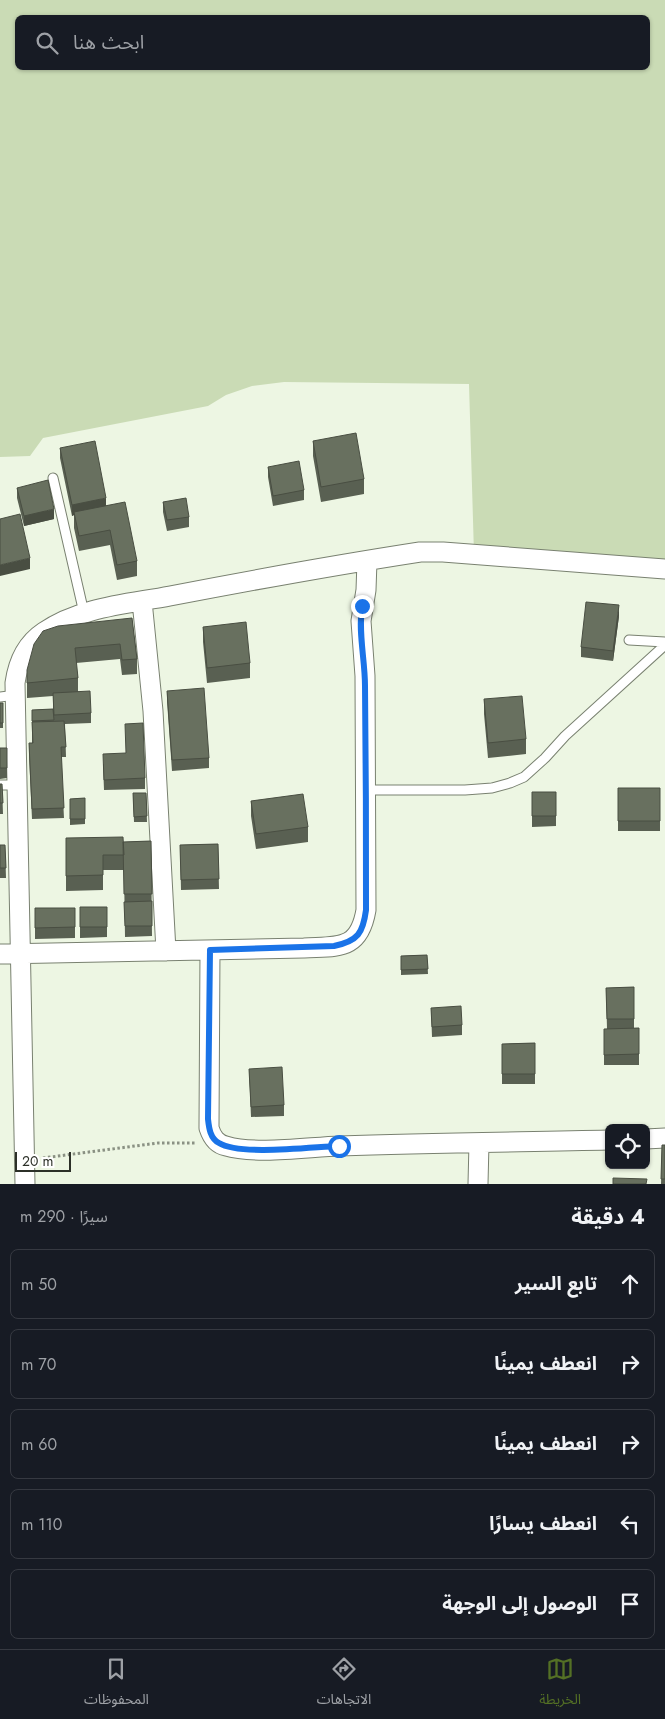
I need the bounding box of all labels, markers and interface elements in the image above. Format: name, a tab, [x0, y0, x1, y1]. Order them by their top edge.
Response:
search box	[15, 15, 650, 70]
icon: search	[33, 29, 61, 57]
text: ابحث هنا	[73, 29, 144, 56]
route end	[351, 595, 374, 618]
map controls	[605, 1124, 650, 1169]
button: locate	[605, 1124, 650, 1169]
route start	[328, 1135, 351, 1158]
scale bar	[15, 1149, 71, 1172]
text: 20 m	[22, 1151, 54, 1171]
text: 4 دقيقة	[571, 1202, 645, 1232]
text: سيرًا · 290 m	[20, 1205, 108, 1228]
text: تابع السير	[515, 1270, 597, 1297]
icon: ahead	[616, 1270, 644, 1298]
text: 50 m	[21, 1273, 57, 1296]
text: انعطف يمينًا	[494, 1350, 597, 1377]
icon: right	[616, 1350, 644, 1378]
text: 70 m	[21, 1353, 56, 1376]
text: انعطف يمينًا	[494, 1430, 597, 1457]
icon: right	[616, 1430, 644, 1458]
text: 60 m	[21, 1433, 57, 1456]
text: انعطف يسارًا	[489, 1510, 597, 1537]
icon: left	[616, 1510, 644, 1538]
text: 110 m	[21, 1513, 62, 1536]
text: الوصول إلى الوجهة	[442, 1590, 597, 1617]
icon: arrive	[616, 1590, 644, 1618]
tab: المحفوظات	[84, 1655, 149, 1714]
tab: الاتجاهات	[317, 1655, 371, 1714]
tab: الخريطة	[539, 1655, 581, 1714]

